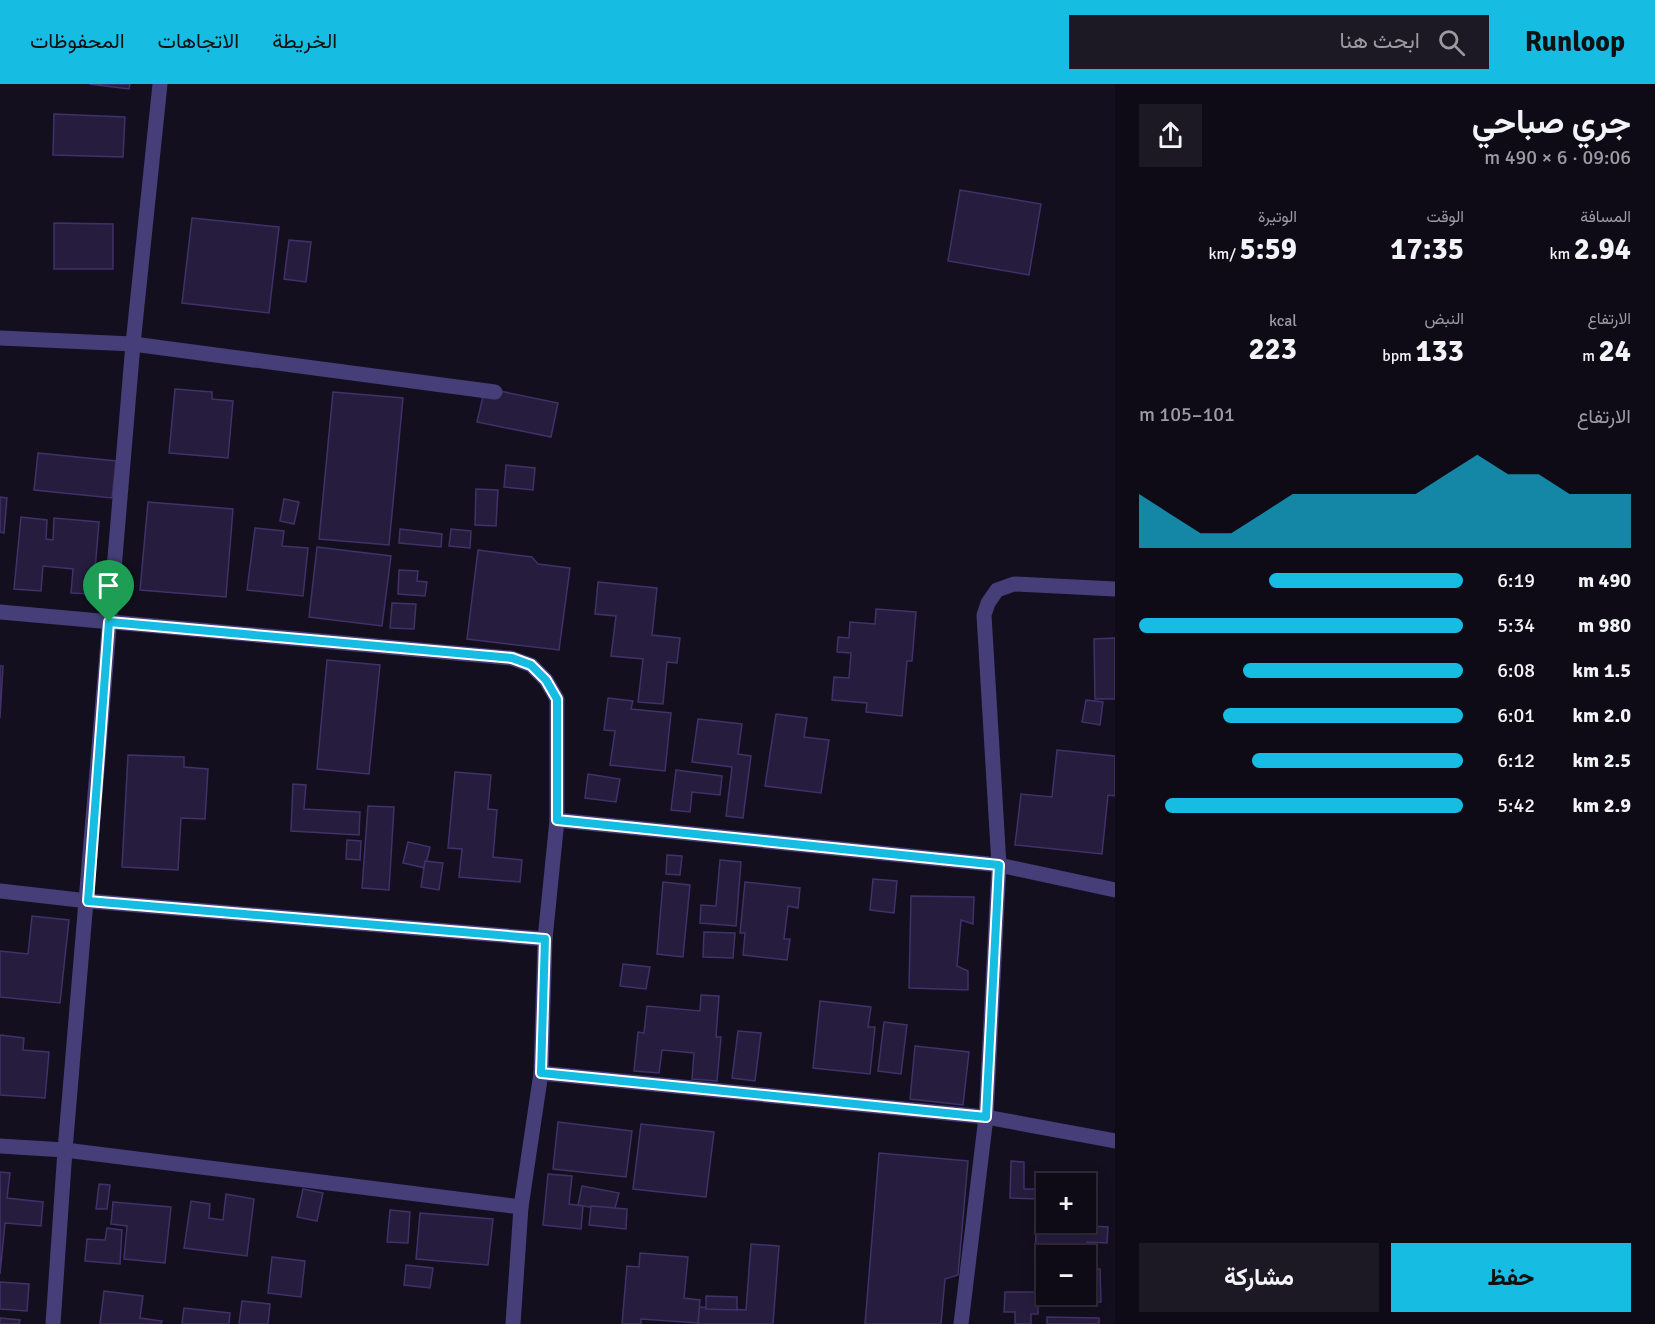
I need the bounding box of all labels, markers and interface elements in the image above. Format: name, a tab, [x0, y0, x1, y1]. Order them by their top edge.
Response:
search box	[1069, 15, 1489, 69]
text: Runloop	[1525, 25, 1625, 59]
icon: search	[1435, 26, 1468, 59]
text: ابحث هنا	[1340, 27, 1420, 54]
text: المحفوظات	[30, 28, 125, 54]
text: الاتجاهات	[158, 28, 239, 54]
text: الخريطة	[272, 28, 337, 54]
text: جري صباحي	[1472, 102, 1631, 143]
button: share	[1139, 104, 1202, 167]
text: 09:06 · 6 × 490 m	[1484, 145, 1631, 170]
text: الوتيرة	[1258, 207, 1297, 227]
text: الوقت	[1426, 207, 1464, 227]
text: المسافة	[1580, 207, 1631, 227]
text: 5:59	[1240, 231, 1297, 268]
text: 17:35	[1390, 231, 1464, 268]
text: 2.94	[1574, 231, 1631, 268]
text: /km	[1209, 244, 1240, 264]
text: km	[1549, 244, 1574, 264]
text: النبض	[1424, 309, 1464, 329]
text: الارتفاع	[1588, 309, 1631, 329]
text: kcal	[1269, 311, 1297, 331]
text: 223	[1248, 331, 1297, 368]
text: 133	[1415, 333, 1464, 370]
text: 24	[1599, 333, 1631, 370]
text: bpm	[1382, 346, 1415, 366]
text: m	[1582, 346, 1599, 366]
text: 101–105 m	[1139, 402, 1235, 427]
text: الارتفاع	[1577, 404, 1631, 429]
pin	[83, 560, 134, 622]
text: 6:19	[1497, 568, 1535, 593]
text: 490 m	[1578, 568, 1631, 593]
icon: arrive	[92, 569, 125, 602]
text: 5:34	[1497, 613, 1535, 638]
text: 980 m	[1578, 613, 1631, 638]
text: 6:08	[1497, 658, 1535, 683]
text: 1.5 km	[1573, 658, 1631, 683]
text: 6:01	[1497, 703, 1535, 728]
text: 2.0 km	[1573, 703, 1631, 728]
text: 6:12	[1497, 748, 1535, 773]
text: 2.5 km	[1573, 748, 1631, 773]
text: 5:42	[1497, 793, 1535, 818]
text: 2.9 km	[1573, 793, 1631, 818]
map controls	[1036, 1173, 1096, 1305]
button: +	[1036, 1173, 1096, 1233]
button: مشاركة	[1139, 1243, 1379, 1312]
button: حفظ	[1391, 1243, 1631, 1312]
button: −	[1036, 1245, 1096, 1305]

